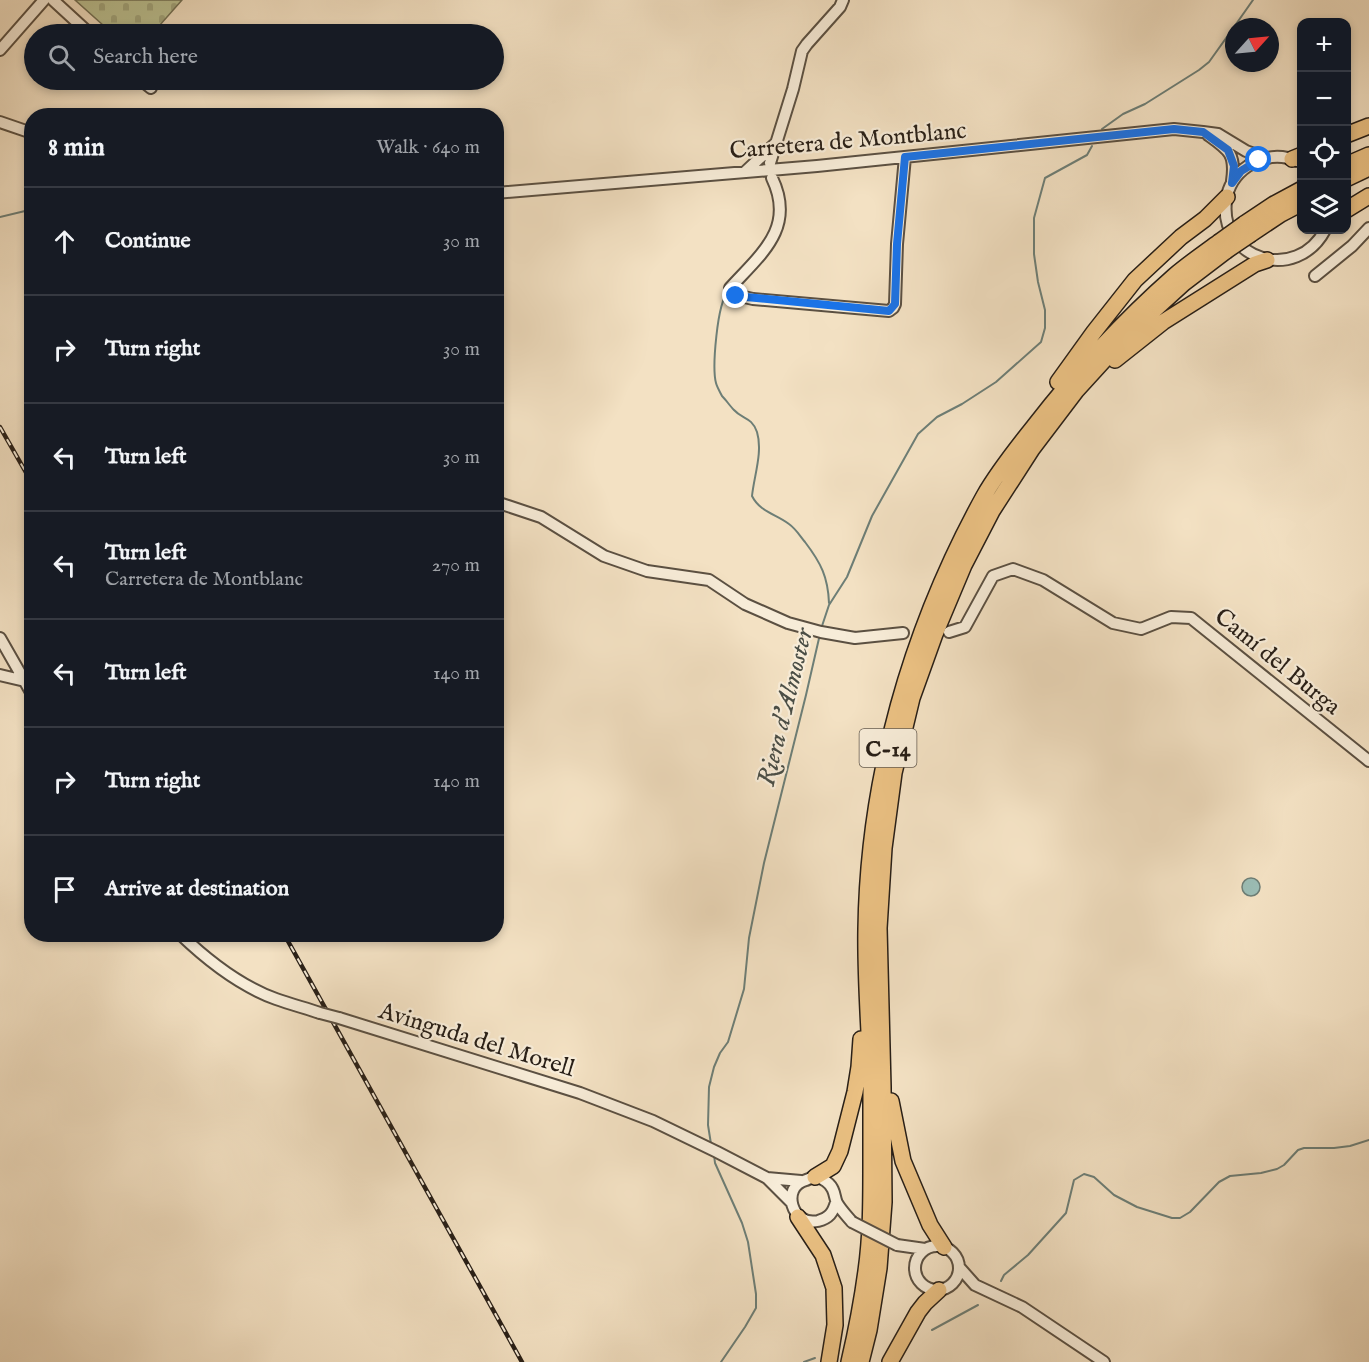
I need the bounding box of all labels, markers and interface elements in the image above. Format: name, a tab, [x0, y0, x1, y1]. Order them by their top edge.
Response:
north arrow	[1225, 18, 1279, 72]
map controls	[1297, 18, 1351, 234]
button: +	[1297, 18, 1351, 72]
search box	[24, 24, 504, 90]
icon: search	[45, 41, 78, 74]
text: Search here	[93, 43, 198, 71]
button: −	[1297, 72, 1351, 126]
street label: Carretera de Montblanc	[728, 116, 968, 167]
button: locate	[1297, 126, 1351, 180]
text: 8 min	[48, 131, 105, 164]
text: Walk · 640 m	[376, 135, 480, 160]
route start	[1245, 146, 1271, 172]
button: layers	[1297, 180, 1351, 234]
icon: ahead	[48, 225, 81, 258]
text: Continue	[105, 227, 191, 255]
text: 30 m	[443, 229, 480, 254]
route end	[722, 282, 748, 308]
icon: right	[48, 333, 81, 366]
text: Turn right	[105, 335, 200, 363]
text: 30 m	[443, 337, 480, 362]
icon: left	[48, 441, 81, 474]
text: Turn left	[105, 443, 187, 471]
text: 30 m	[443, 445, 480, 470]
text: Turn left	[105, 539, 187, 567]
icon: left	[48, 549, 81, 582]
text: 270 m	[432, 553, 480, 578]
text: Carretera de Montblanc	[105, 567, 303, 592]
street label: Camí del Burga	[1208, 602, 1347, 723]
water label: Riera d'Almoster	[750, 624, 821, 790]
icon: left	[48, 657, 81, 690]
text: Turn left	[105, 659, 187, 687]
text: 140 m	[433, 661, 480, 686]
road number: C-14	[860, 729, 916, 767]
icon: right	[48, 765, 81, 798]
text: Turn right	[105, 767, 200, 795]
text: 140 m	[433, 769, 480, 794]
icon: arrive	[48, 873, 81, 906]
text: Arrive at destination	[105, 875, 289, 903]
street label: Avinguda del Morell	[374, 996, 579, 1085]

